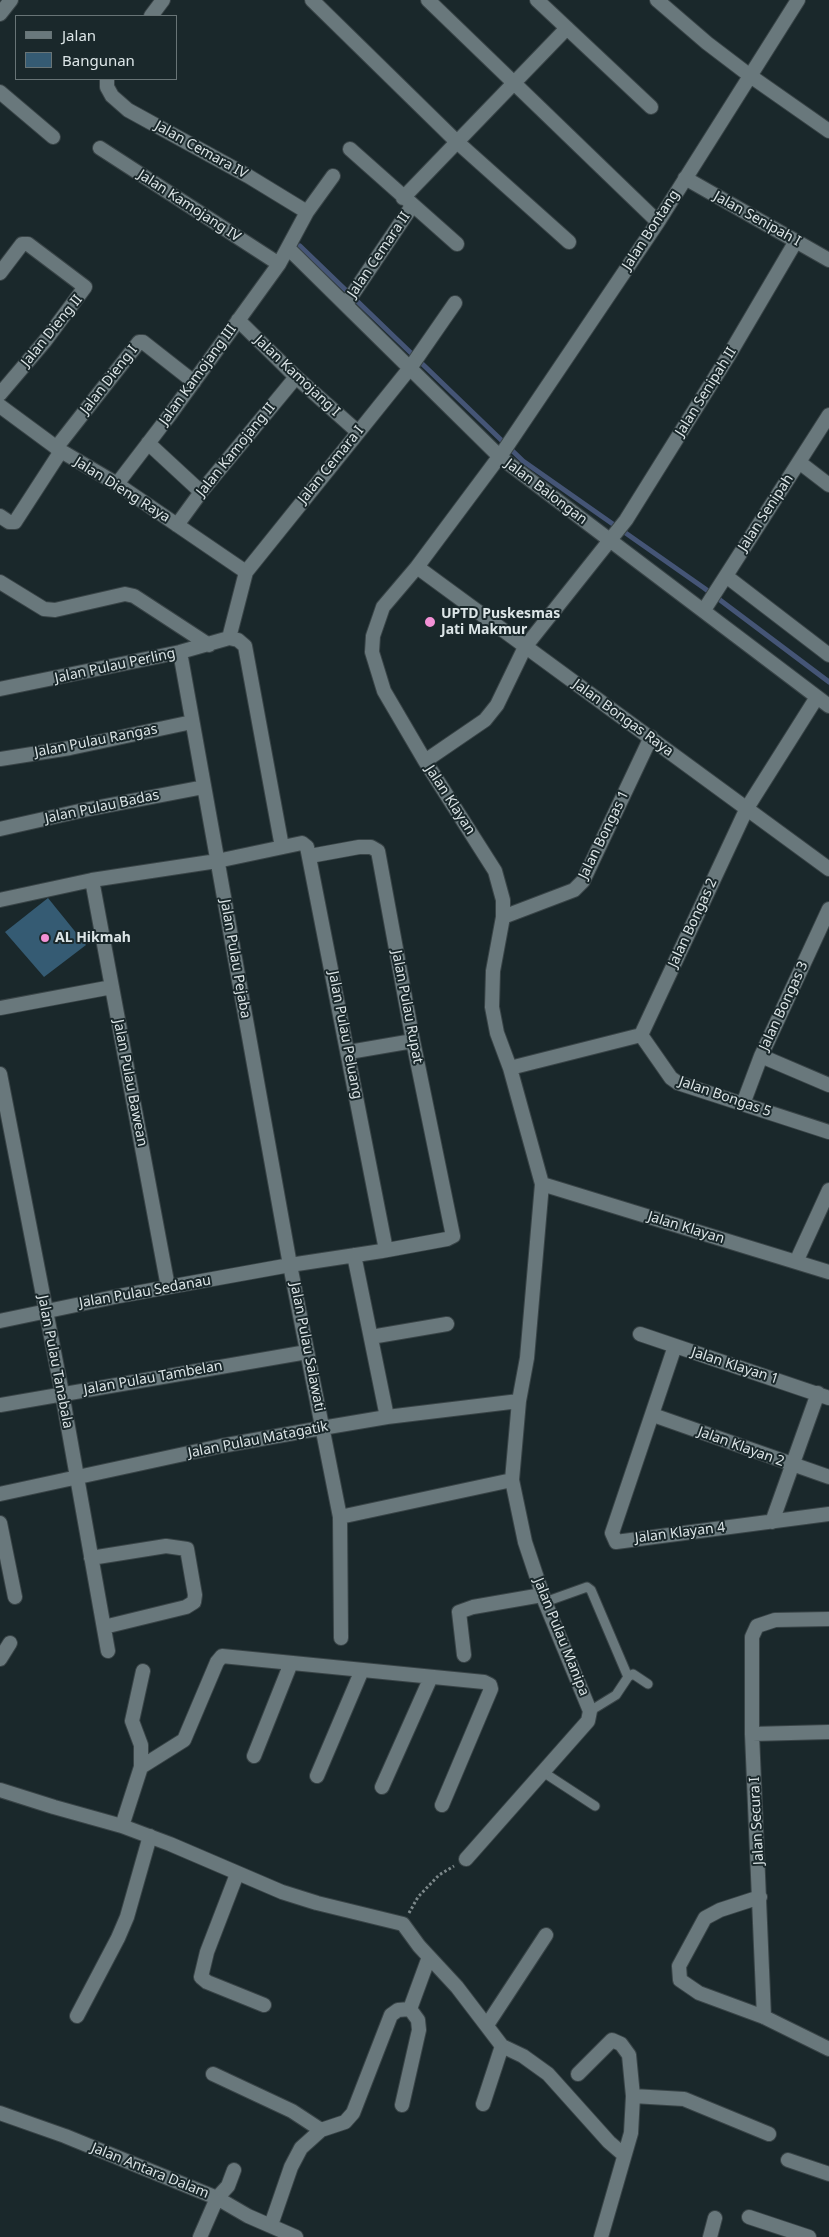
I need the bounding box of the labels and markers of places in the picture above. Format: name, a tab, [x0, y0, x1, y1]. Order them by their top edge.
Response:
place label: UPTD Puskesmas Jati Makmur	[441, 606, 560, 638]
marker: UPTD Puskesmas Jati Makmur	[423, 615, 437, 629]
place label: AL Hikmah	[55, 930, 131, 946]
marker: AL Hikmah	[39, 932, 51, 944]

